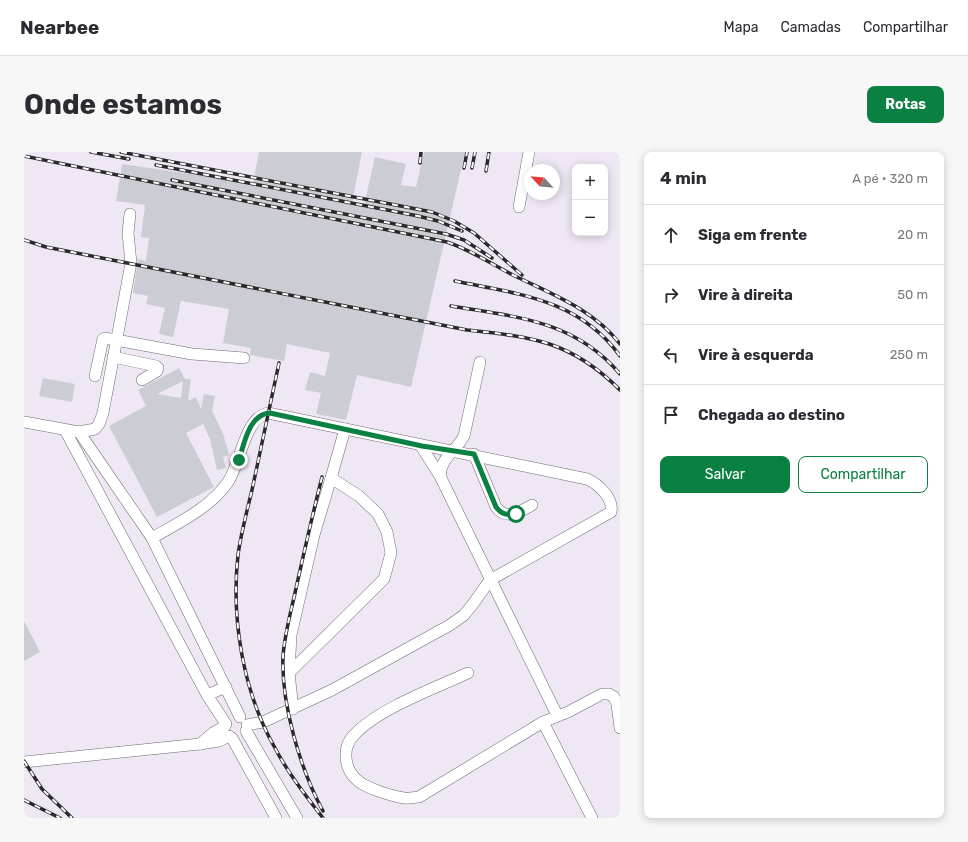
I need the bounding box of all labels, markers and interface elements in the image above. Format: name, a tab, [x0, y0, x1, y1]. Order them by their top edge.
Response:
text: Nearbee	[20, 16, 99, 39]
text: Mapa	[724, 19, 759, 36]
text: Camadas	[781, 19, 841, 36]
text: Compartilhar	[863, 19, 948, 36]
button: Rotas	[867, 86, 944, 123]
text: Onde estamos	[24, 88, 222, 121]
north arrow	[524, 164, 560, 200]
map controls	[572, 164, 608, 236]
button: +	[572, 164, 608, 200]
text: 4 min	[660, 168, 707, 188]
text: A pé · 320 m	[852, 171, 928, 186]
button: −	[572, 200, 608, 236]
icon: ahead	[660, 224, 682, 246]
text: Siga em frente	[698, 226, 807, 244]
text: 20 m	[897, 227, 928, 242]
icon: right	[660, 284, 682, 306]
text: Vire à direita	[698, 286, 793, 304]
text: 50 m	[897, 287, 928, 302]
icon: left	[660, 344, 682, 366]
text: Vire à esquerda	[698, 346, 814, 364]
text: 250 m	[890, 347, 928, 362]
icon: arrive	[660, 404, 682, 426]
text: Chegada ao destino	[698, 406, 845, 424]
route end	[230, 451, 248, 469]
button: Salvar	[660, 456, 790, 493]
button: Compartilhar	[798, 456, 928, 493]
route start	[507, 505, 525, 523]

